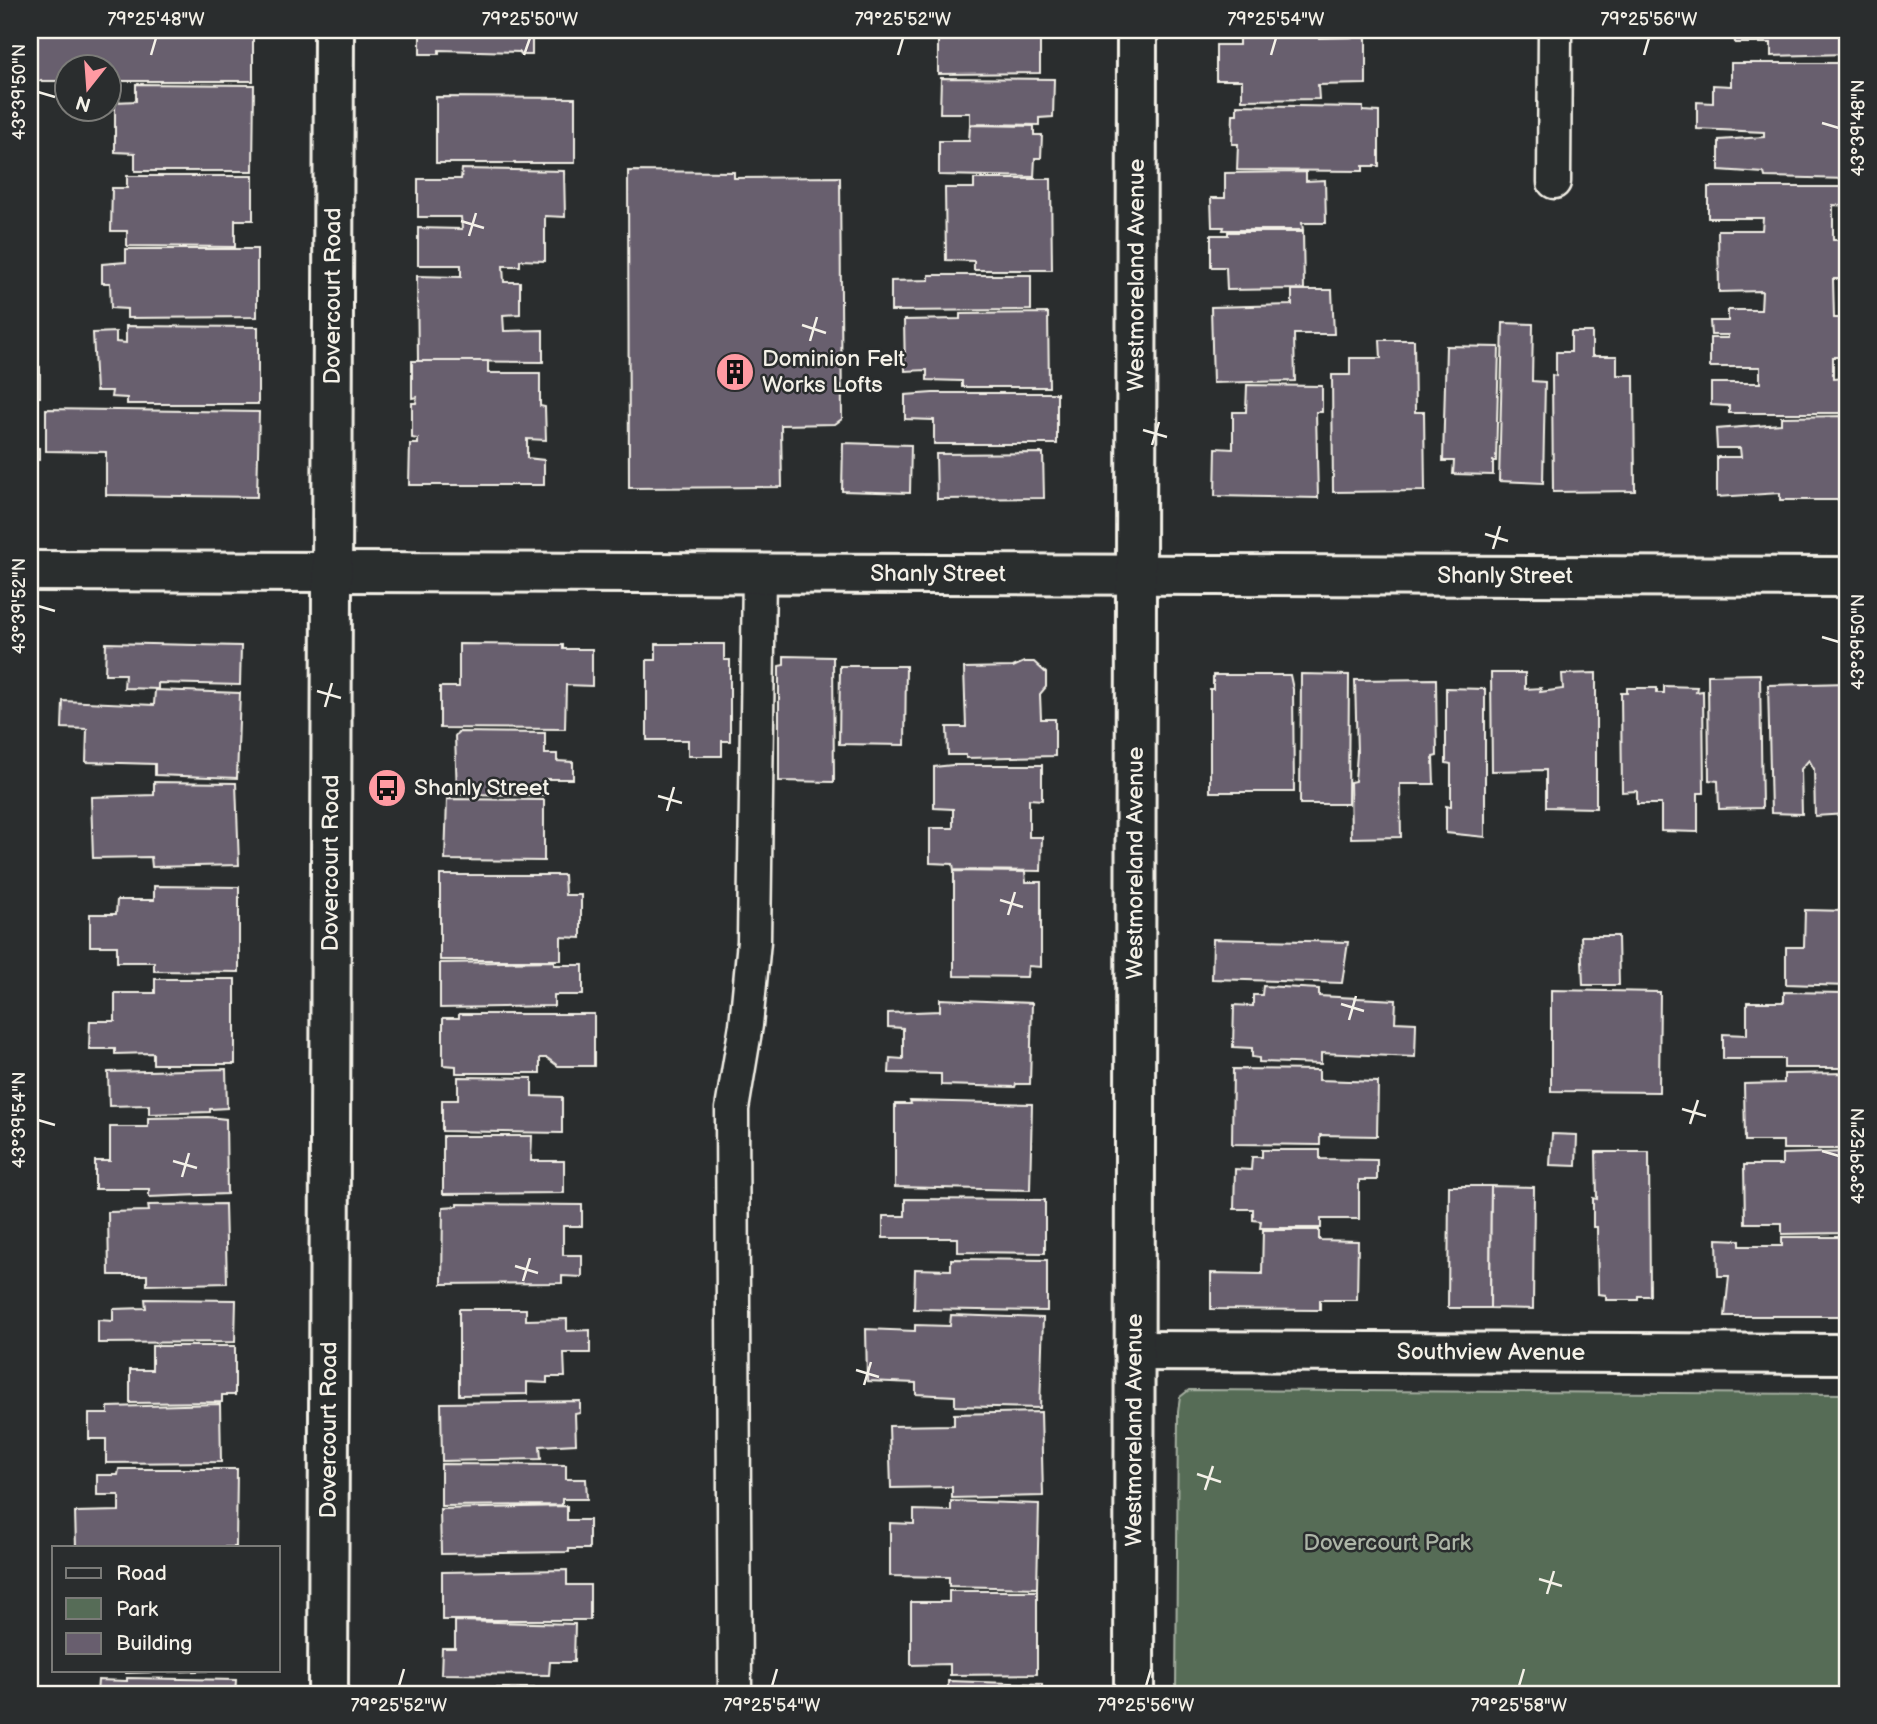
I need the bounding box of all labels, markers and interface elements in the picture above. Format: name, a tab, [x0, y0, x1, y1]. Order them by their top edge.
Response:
text: 79°25'48"W	[107, 9, 205, 30]
text: 79°25'50"W	[482, 9, 579, 30]
text: 79°25'52"W	[855, 9, 952, 30]
text: 79°25'54"W	[1228, 9, 1325, 30]
text: 79°25'56"W	[1601, 9, 1698, 30]
text: 43°39'50"N	[9, 44, 30, 140]
north arrow	[52, 52, 122, 122]
text: 43°39'48"N	[1848, 79, 1869, 177]
text: N	[73, 90, 94, 116]
street label: Westmoreland Avenue	[1122, 158, 1151, 392]
street label: Dovercourt Road	[319, 207, 347, 385]
place label: Dominion Felt Works Lofts	[762, 345, 905, 399]
building icon: Dominion Felt Works Lofts	[714, 351, 756, 393]
text: 43°39'52"N	[9, 558, 30, 654]
street label: Shanly Street	[870, 560, 1006, 588]
street label: Shanly Street	[1437, 562, 1573, 590]
text: 43°39'50"N	[1848, 594, 1869, 690]
street label: Westmoreland Avenue	[1121, 746, 1150, 980]
bus stop icon: Shanly Street	[366, 767, 408, 809]
street label: Dovercourt Road	[317, 774, 345, 952]
place label: Shanly Street	[414, 774, 550, 802]
text: 43°39'54"N	[9, 1071, 30, 1169]
text: 43°39'52"N	[1848, 1108, 1869, 1204]
street label: Westmoreland Avenue	[1120, 1313, 1149, 1547]
street label: Southview Avenue	[1397, 1338, 1585, 1367]
street label: Dovercourt Road	[315, 1341, 343, 1519]
park label: Dovercourt Park	[1303, 1529, 1471, 1557]
legend	[52, 1546, 280, 1672]
text: Road	[116, 1561, 167, 1586]
text: Park	[116, 1597, 159, 1622]
text: Building	[116, 1631, 192, 1656]
text: 79°25'52"W	[351, 1695, 448, 1716]
text: 79°25'54"W	[724, 1695, 821, 1716]
text: 79°25'56"W	[1098, 1695, 1195, 1716]
text: 79°25'58"W	[1471, 1695, 1568, 1716]

